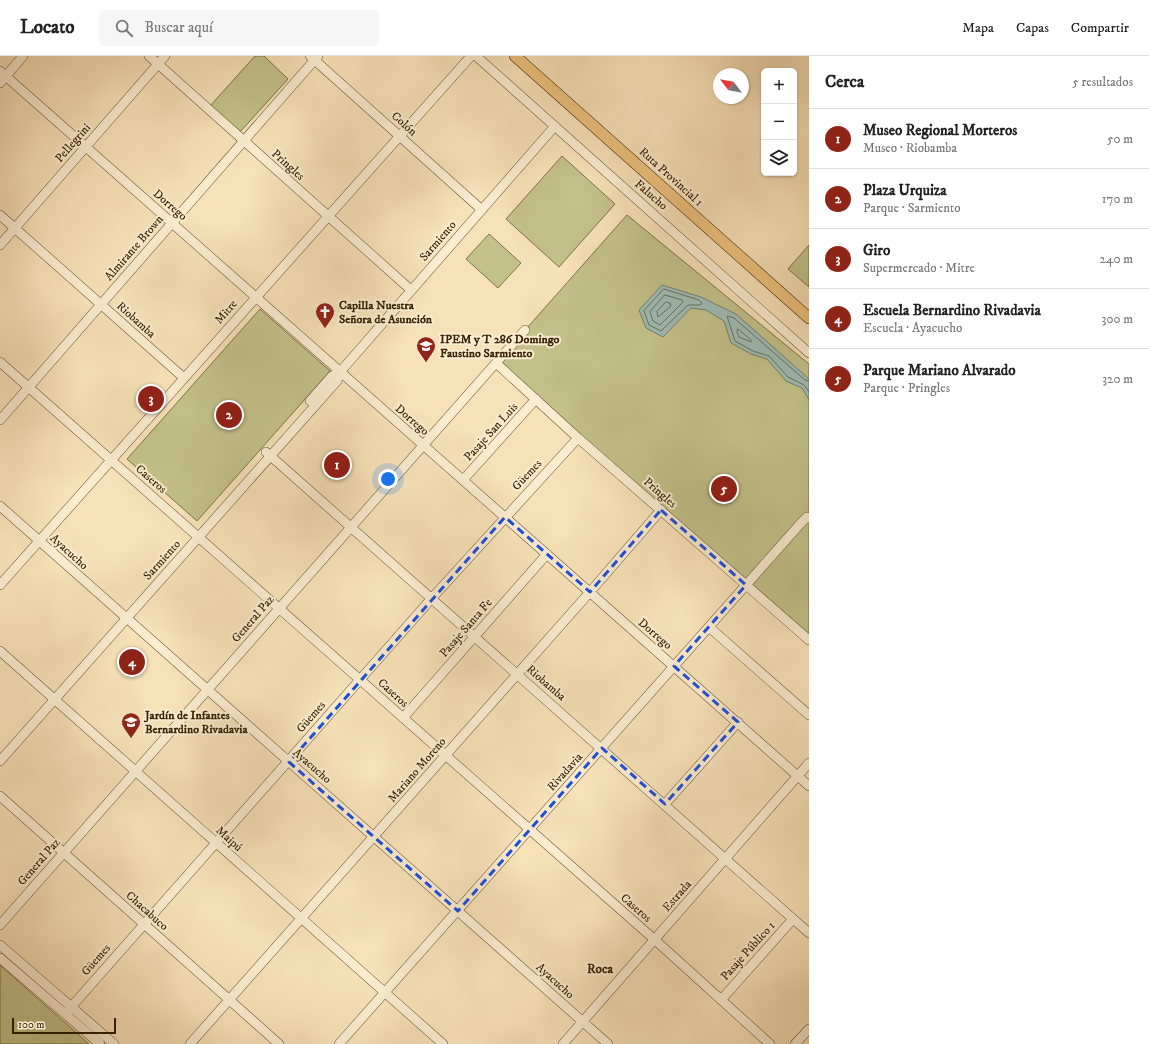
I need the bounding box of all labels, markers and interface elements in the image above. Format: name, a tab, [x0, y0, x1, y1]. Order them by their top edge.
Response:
search box	[99, 10, 379, 46]
text: Locato	[20, 16, 75, 39]
icon: search	[113, 17, 135, 39]
text: Buscar aquí	[145, 18, 213, 37]
text: Mapa	[962, 19, 994, 37]
text: Capas	[1016, 19, 1049, 37]
text: Compartir	[1071, 19, 1129, 37]
north arrow	[713, 68, 749, 104]
map controls	[761, 68, 797, 176]
button: +	[761, 68, 797, 104]
text: Cerca	[825, 71, 864, 93]
text: 5 resultados	[1072, 74, 1133, 90]
button: −	[761, 104, 797, 140]
street label: Colón	[388, 109, 420, 140]
street label: Pellegrini	[52, 120, 94, 166]
text: Museo Regional Morteros	[863, 121, 1017, 140]
text: 1	[836, 131, 840, 147]
text: 50 m	[1107, 131, 1133, 147]
button: layers	[761, 140, 797, 176]
text: Museo · Riobamba	[863, 140, 957, 156]
street label: Ruta Provincial 1	[636, 144, 706, 210]
street label: Pringles	[268, 146, 308, 184]
street label: Falucho	[631, 177, 671, 213]
text: Plaza Urquiza	[863, 181, 947, 200]
street label: Dorrego	[150, 186, 190, 224]
text: 2	[835, 191, 841, 207]
text: 170 m	[1102, 191, 1133, 207]
text: Parque · Sarmiento	[863, 200, 961, 216]
street label: Almirante Brown	[101, 211, 167, 284]
street label: Sarmiento	[416, 218, 460, 264]
text: Giro	[863, 241, 890, 260]
text: 3	[836, 251, 840, 267]
text: 240 m	[1100, 251, 1133, 267]
text: Supermercado · Mitre	[863, 260, 975, 276]
street label: Mitre	[211, 297, 241, 327]
place label: Capilla Nuestra Señora de Asunción	[339, 298, 433, 327]
street label: Riobamba	[113, 299, 159, 342]
church icon: Capilla Nuestra Señora de Asunción	[314, 301, 336, 329]
text: Escuela Bernardino Rivadavia	[863, 301, 1041, 320]
text: 4	[834, 311, 842, 327]
text: 300 m	[1102, 311, 1133, 327]
text: Escuela · Ayacucho	[863, 320, 962, 336]
place label: IPEM y T 286 Domingo Faustino Sarmiento	[440, 332, 560, 361]
school or university icon: IPEM y T 286 Domingo Faustino Sarmiento	[415, 335, 437, 363]
text: Parque Mariano Alvarado	[863, 361, 1016, 380]
text: 5	[835, 371, 841, 387]
text: 320 m	[1102, 371, 1133, 387]
text: Parque · Pringles	[863, 380, 950, 396]
pin: 3	[138, 384, 164, 414]
pin: 2	[216, 400, 242, 430]
street label: Pasaje San Luis	[461, 400, 521, 464]
street label: Dorrego	[392, 401, 432, 439]
pin: 1	[324, 450, 350, 480]
street label: Güemes	[509, 456, 545, 494]
street label: Caseros	[132, 461, 170, 497]
your location	[378, 469, 398, 489]
street label: Pringles	[640, 474, 680, 512]
pin: 5	[711, 474, 737, 504]
street label: Ayacucho	[47, 531, 91, 573]
street label: Sarmiento	[140, 537, 184, 583]
street label: General Paz	[228, 592, 278, 646]
street label: Pasaje Santa Fe	[436, 596, 496, 660]
street label: Dorrego	[635, 615, 675, 653]
pin: 4	[119, 647, 145, 677]
street label: Riobamba	[523, 662, 569, 705]
street label: Caseros	[374, 675, 412, 711]
street label: Güemes	[293, 698, 329, 736]
place label: Jardín de Infantes Bernardino Rivadavia	[143, 708, 248, 737]
school or university icon: Jardín de Infantes Bernardino Rivadavia	[120, 711, 142, 739]
street label: Mariano Moreno	[385, 734, 449, 806]
street label: Ayacucho	[290, 745, 335, 787]
street label: Rivadavia	[544, 749, 587, 794]
street label: Maipú	[212, 823, 246, 855]
street label: General Paz	[14, 835, 64, 889]
street label: Estrada	[659, 876, 695, 915]
street label: Chacabuco	[123, 888, 171, 934]
street label: Caseros	[617, 890, 655, 926]
street label: Pasaje Público 1	[717, 918, 779, 984]
street label: Güemes	[78, 941, 114, 979]
street label: Ayacucho	[533, 960, 577, 1002]
district label: Roca	[587, 961, 613, 977]
scale bar	[12, 1016, 116, 1035]
text: 100 m	[18, 1018, 44, 1032]

